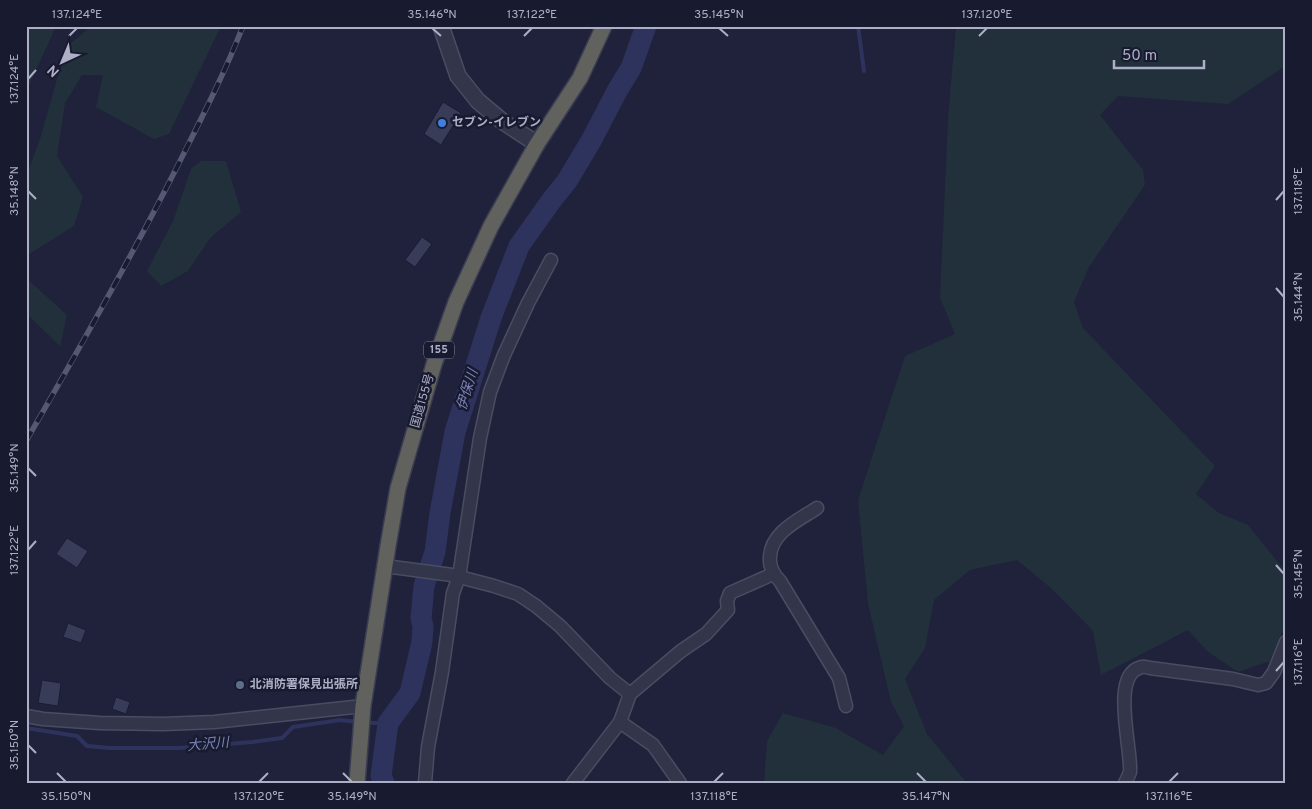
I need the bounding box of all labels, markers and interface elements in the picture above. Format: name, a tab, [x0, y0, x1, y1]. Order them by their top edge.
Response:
text: 137.124°E	[52, 7, 102, 23]
text: 35.146°N	[407, 7, 457, 23]
text: 137.122°E	[507, 7, 557, 23]
text: 35.145°N	[694, 7, 744, 23]
text: 137.120°E	[962, 7, 1012, 23]
north arrow	[38, 38, 88, 88]
scale bar	[1114, 38, 1204, 70]
text: 50 m	[1122, 47, 1157, 66]
text: 137.124°E	[7, 54, 23, 104]
text: N	[44, 61, 64, 80]
place label: セブン-イレブン	[452, 115, 541, 131]
marker: セブン-イレブン	[436, 117, 448, 129]
text: 35.148°N	[7, 166, 23, 216]
text: 137.118°E	[1291, 167, 1307, 215]
text: 35.144°N	[1291, 272, 1307, 322]
road number: 155	[424, 342, 454, 358]
water label: 伊保川	[454, 366, 483, 413]
street label: 国道155号	[408, 372, 438, 430]
text: 35.149°N	[7, 443, 23, 493]
text: 137.122°E	[7, 525, 23, 575]
text: 35.145°N	[1291, 549, 1307, 599]
text: 137.116°E	[1291, 638, 1307, 686]
place label: 北消防署保見出張所	[250, 677, 358, 693]
marker: 北消防署保見出張所	[234, 679, 246, 691]
text: 35.150°N	[7, 720, 23, 770]
water label: 大沢川	[186, 735, 232, 755]
text: 35.150°N	[41, 789, 91, 805]
text: 137.120°E	[234, 789, 284, 805]
text: 35.149°N	[327, 789, 377, 805]
text: 137.118°E	[690, 789, 738, 805]
text: 35.147°N	[902, 789, 950, 805]
text: 137.116°E	[1145, 789, 1193, 805]

